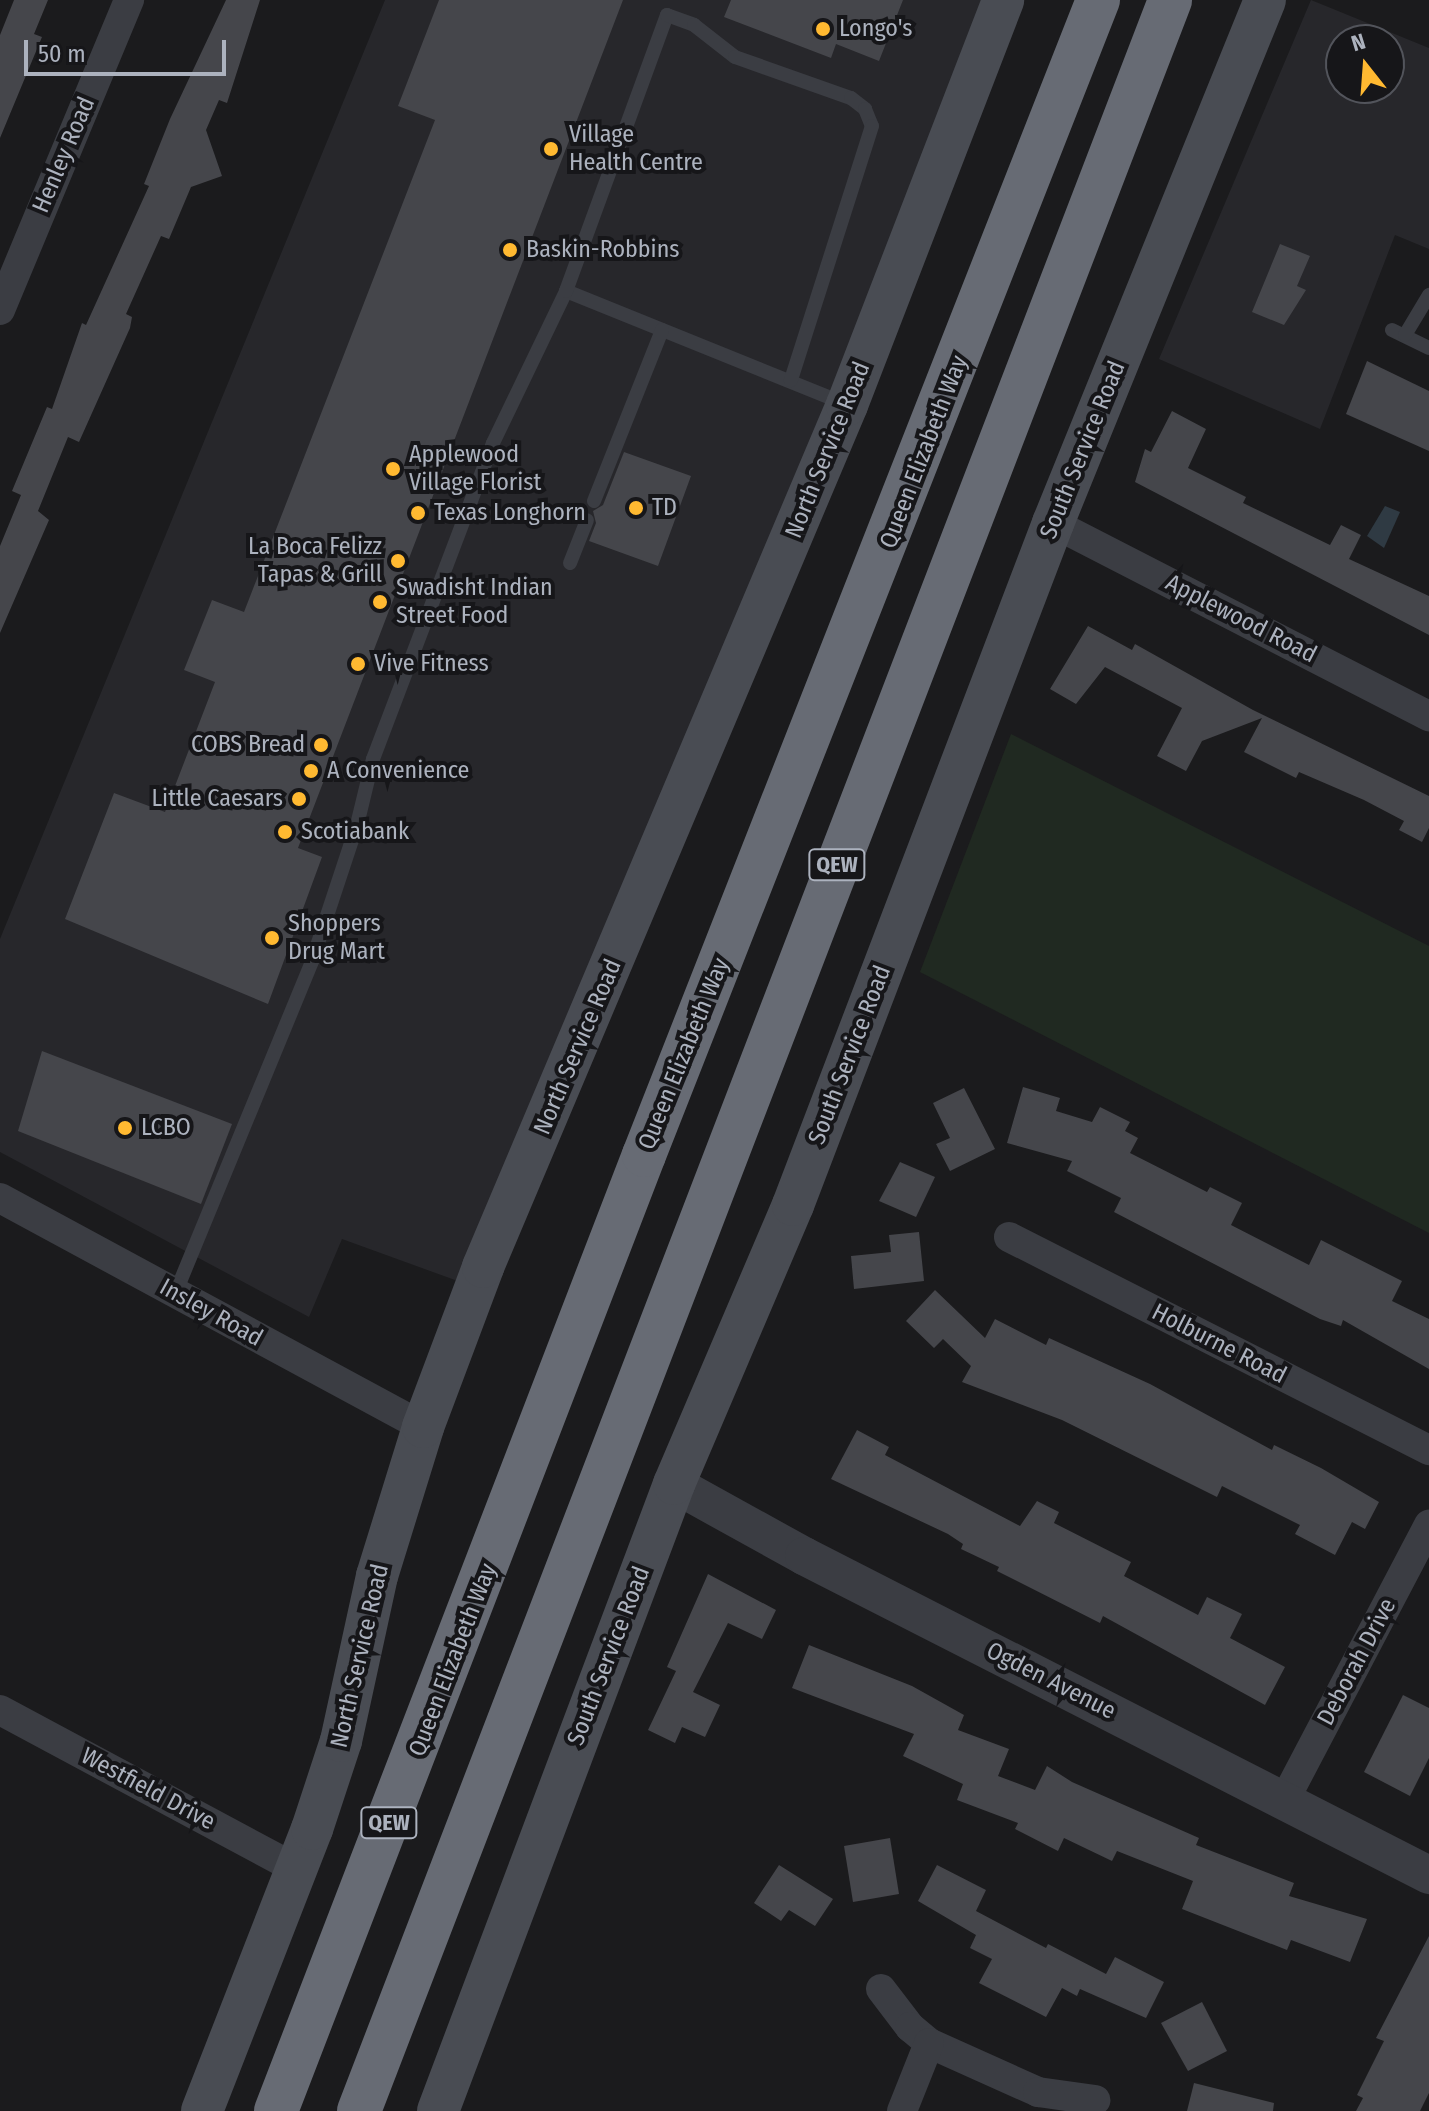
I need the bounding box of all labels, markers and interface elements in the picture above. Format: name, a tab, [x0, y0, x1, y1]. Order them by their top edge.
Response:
place label: Longo's	[839, 15, 913, 43]
marker: Longo's	[814, 20, 832, 38]
scale bar	[28, 24, 230, 74]
north arrow	[1325, 24, 1405, 104]
text: N	[1348, 28, 1369, 57]
text: 50 m	[38, 40, 86, 68]
street label: Henley Road	[27, 93, 101, 217]
place label: Village Health Centre	[569, 121, 703, 177]
marker: Village Health Centre	[540, 138, 562, 160]
place label: Baskin-Robbins	[526, 236, 680, 264]
marker: Baskin-Robbins	[501, 241, 519, 259]
street label: Queen Elizabeth Way	[874, 352, 974, 552]
street label: South Service Road	[1034, 357, 1132, 543]
street label: North Service Road	[780, 358, 876, 542]
place label: Applewood Village Florist	[409, 441, 541, 497]
marker: Applewood Village Florist	[384, 460, 402, 478]
place label: TD	[652, 494, 677, 522]
place label: Texas Longhorn	[434, 499, 586, 527]
marker: TD	[627, 499, 645, 517]
marker: Texas Longhorn	[409, 504, 427, 522]
place label: La Boca Felizz Tapas & Grill	[248, 533, 382, 589]
marker: La Boca Felizz Tapas & Grill	[389, 552, 407, 570]
street label: Applewood Road	[1161, 569, 1321, 669]
place label: Swadisht Indian Street Food	[396, 574, 553, 630]
marker: Swadisht Indian Street Food	[371, 593, 389, 611]
place label: Vive Fitness	[374, 650, 489, 678]
marker: Vive Fitness	[349, 655, 367, 673]
place label: COBS Bread	[191, 731, 305, 759]
marker: COBS Bread	[312, 736, 330, 754]
place label: A Convenience	[327, 757, 469, 785]
marker: A Convenience	[302, 762, 320, 780]
place label: Little Caesars	[151, 785, 283, 813]
marker: Little Caesars	[290, 790, 308, 808]
place label: Scotiabank	[301, 818, 409, 846]
marker: Scotiabank	[276, 823, 294, 841]
road number: QEW	[807, 847, 867, 883]
place label: Shoppers Drug Mart	[288, 910, 385, 966]
marker: Shoppers Drug Mart	[263, 929, 281, 947]
street label: Queen Elizabeth Way	[632, 954, 736, 1154]
street label: North Service Road	[528, 955, 628, 1139]
street label: South Service Road	[803, 962, 897, 1148]
place label: LCBO	[141, 1114, 191, 1142]
marker: LCBO	[116, 1119, 134, 1137]
street label: Insley Road	[154, 1273, 268, 1353]
street label: Holburne Road	[1147, 1298, 1291, 1390]
street label: Queen Elizabeth Way	[403, 1560, 503, 1760]
street label: North Service Road	[325, 1561, 395, 1751]
street label: South Service Road	[562, 1563, 656, 1749]
street label: Deborah Drive	[1311, 1594, 1403, 1730]
street label: Ogden Avenue	[982, 1636, 1120, 1726]
street label: Westfield Drive	[76, 1742, 220, 1836]
road number: QEW	[359, 1805, 419, 1841]

